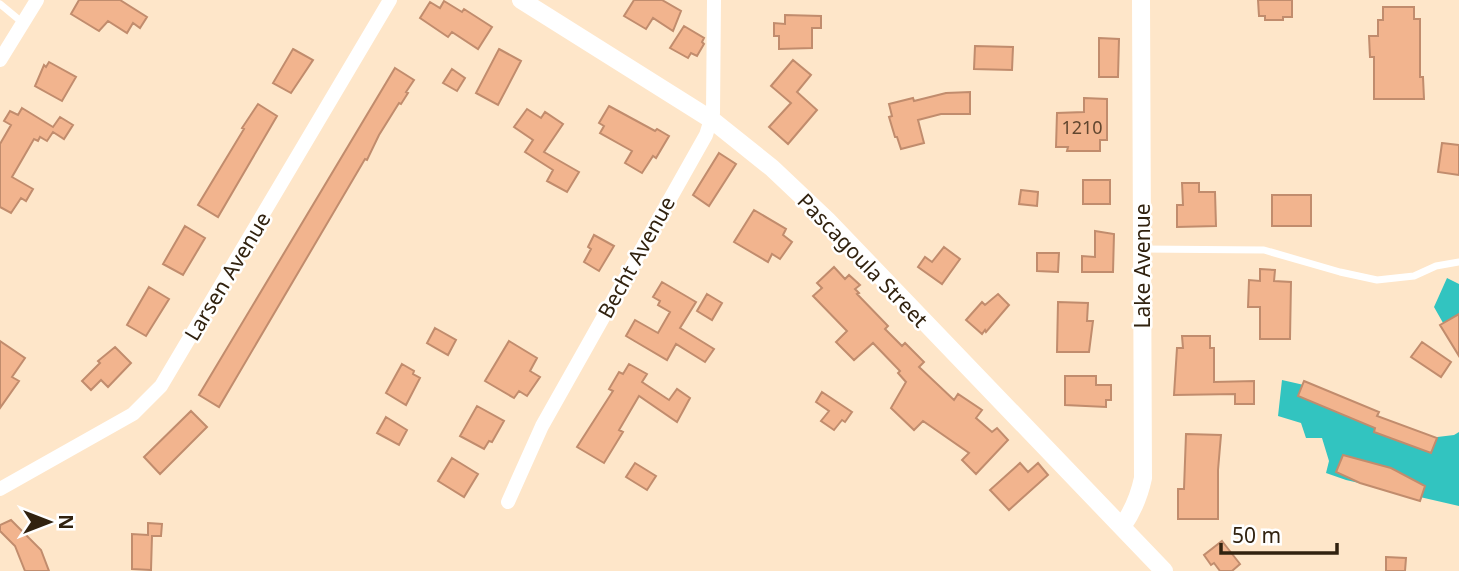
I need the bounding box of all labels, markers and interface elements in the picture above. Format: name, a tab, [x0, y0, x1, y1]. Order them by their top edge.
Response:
house number: 1210	[1061, 115, 1103, 139]
street label: Pascagoula Street	[792, 187, 935, 333]
street label: Becht Avenue	[591, 191, 681, 323]
street label: Lake Avenue	[1128, 203, 1156, 329]
street label: Larsen Avenue	[178, 206, 276, 346]
north arrow	[14, 487, 84, 557]
scale bar	[1221, 512, 1336, 556]
text: N	[53, 514, 79, 530]
text: 50 m	[1232, 521, 1281, 549]

